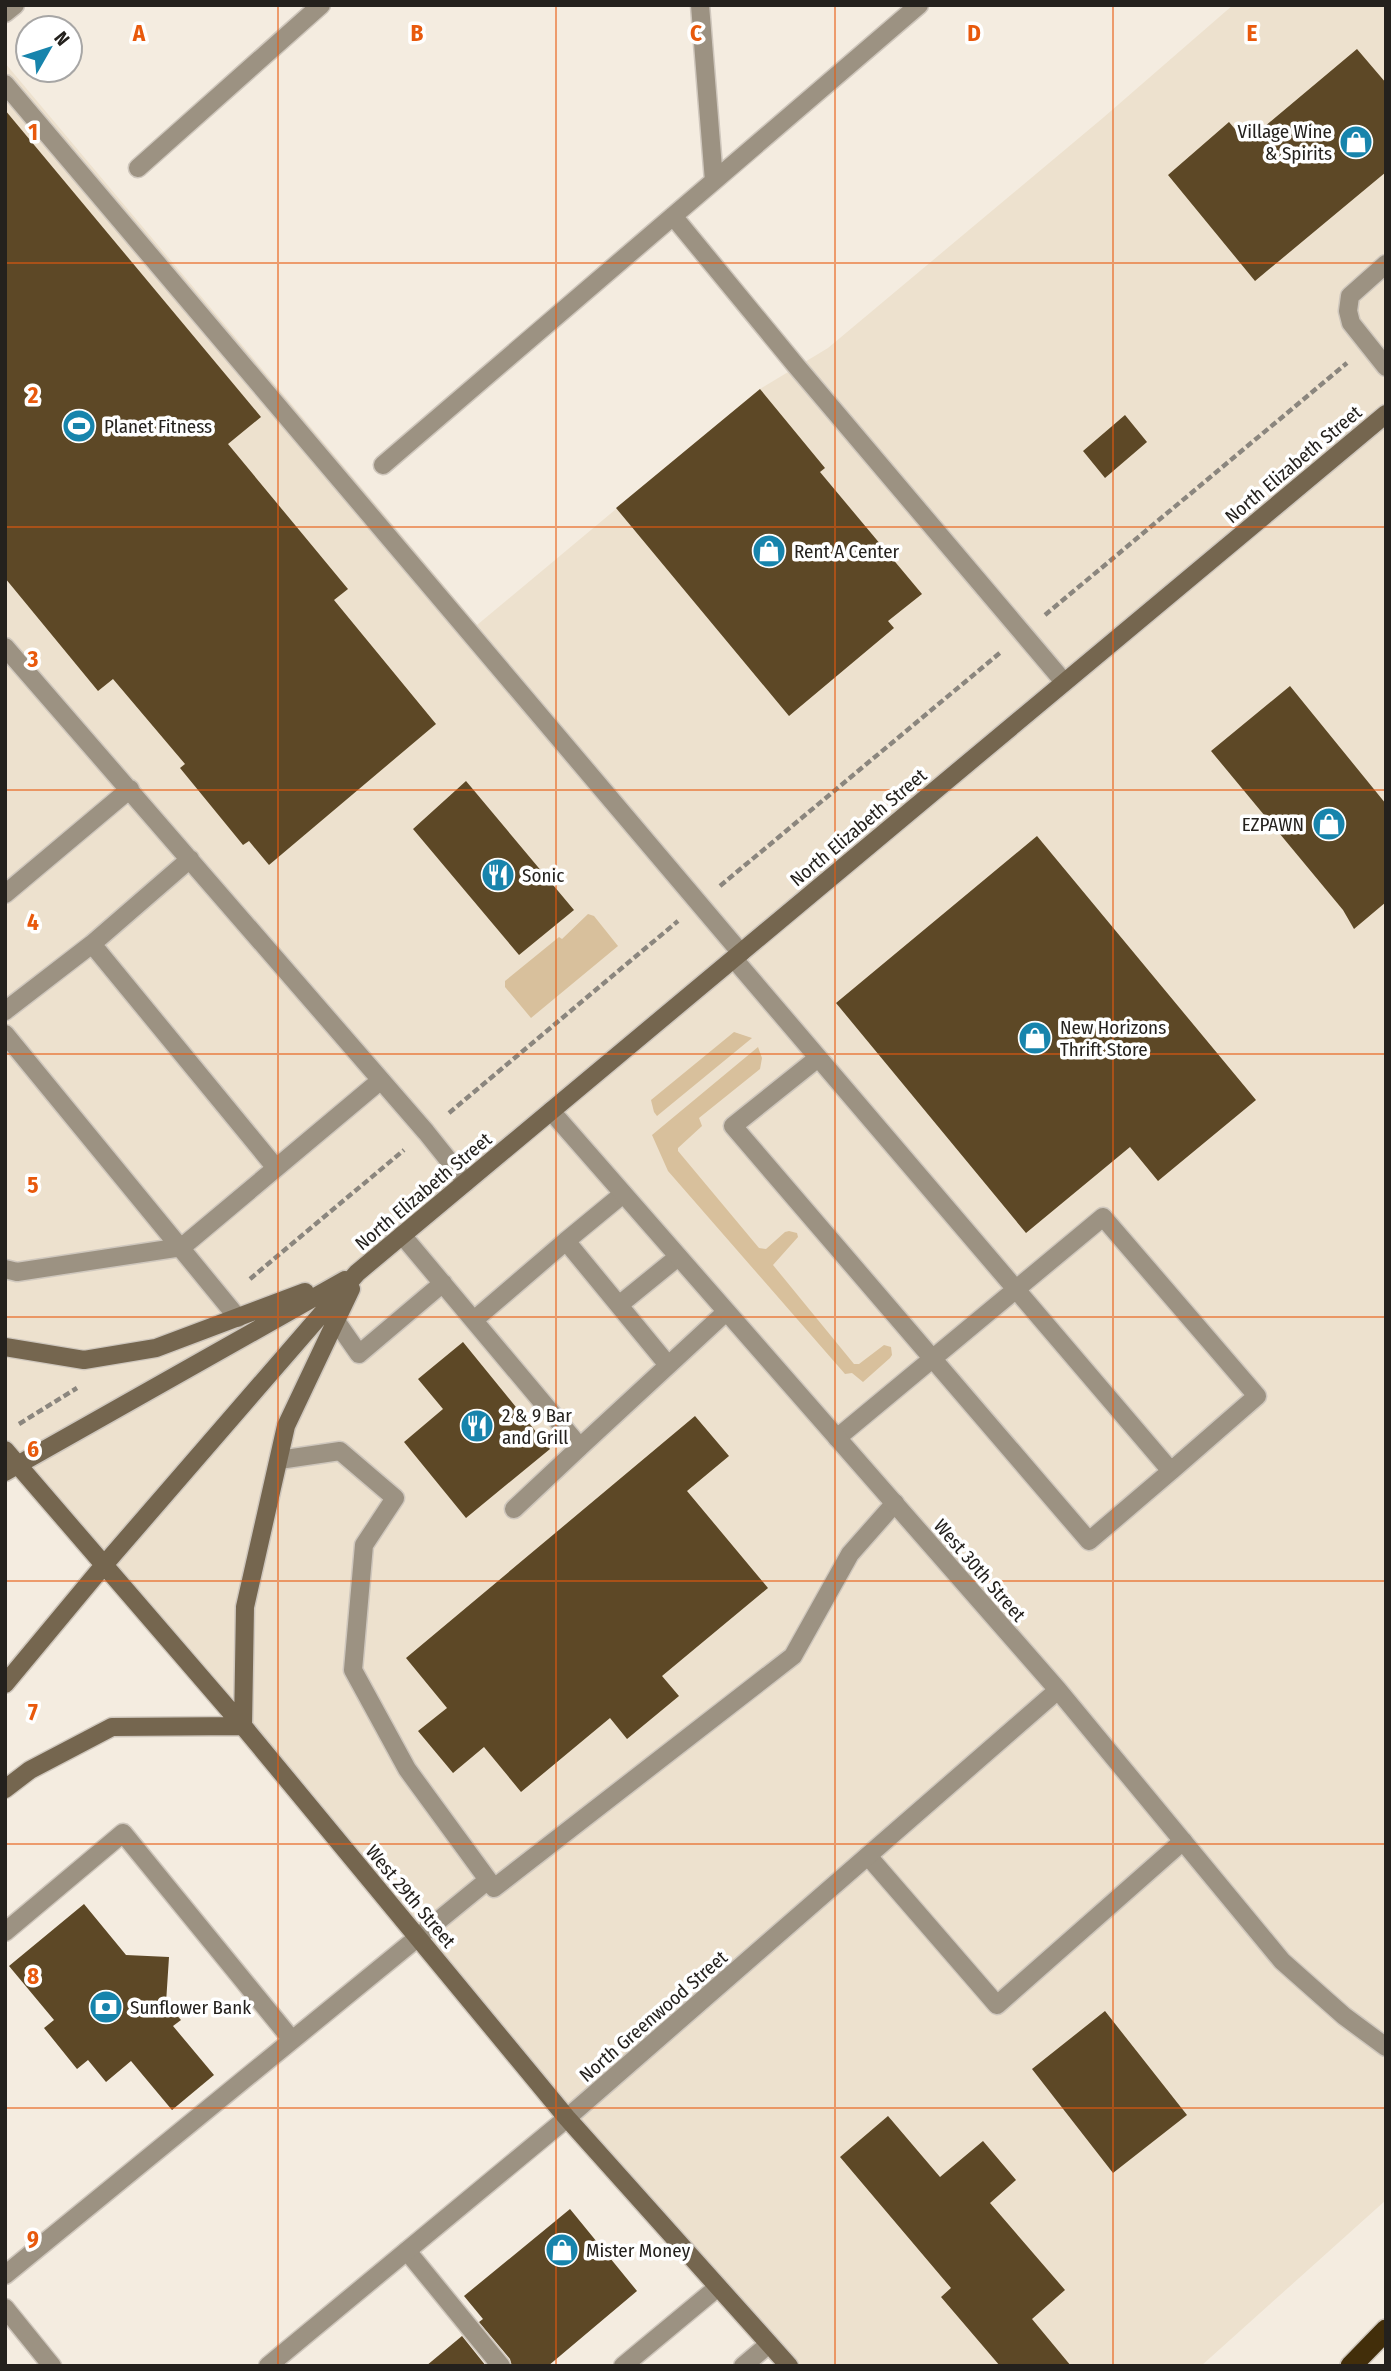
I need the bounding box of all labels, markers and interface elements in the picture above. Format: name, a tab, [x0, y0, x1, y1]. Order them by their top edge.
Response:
north arrow	[14, 14, 84, 84]
text: A	[132, 19, 146, 47]
text: B	[411, 19, 424, 47]
text: C	[690, 19, 702, 47]
text: D	[967, 19, 981, 47]
text: E	[1247, 19, 1258, 47]
text: N	[49, 27, 74, 50]
text: 1	[28, 118, 38, 146]
place label: Village Wine & Spirits	[1238, 120, 1332, 165]
shop icon: Village Wine & Spirits	[1337, 123, 1375, 161]
text: 2	[27, 381, 39, 409]
street label: North Elizabeth Street	[1220, 400, 1367, 528]
sports icon: Planet Fitness	[60, 407, 98, 445]
place label: Planet Fitness	[104, 415, 212, 438]
shop icon: Rent A Center	[750, 532, 788, 570]
place label: Rent A Center	[794, 540, 900, 563]
text: 3	[27, 645, 39, 673]
street label: North Elizabeth Street	[785, 763, 932, 891]
shop icon: EZPAWN	[1310, 805, 1348, 843]
place label: EZPAWN	[1242, 813, 1304, 836]
restaurant icon: Sonic	[479, 856, 517, 894]
place label: Sonic	[522, 864, 564, 887]
text: 4	[27, 908, 39, 936]
place label: New Horizons Thrift Store	[1060, 1016, 1166, 1061]
shop icon: New Horizons Thrift Store	[1016, 1019, 1054, 1057]
street label: North Elizabeth Street	[350, 1127, 497, 1255]
text: 5	[27, 1171, 39, 1199]
place label: 2 & 9 Bar and Grill	[502, 1404, 572, 1449]
restaurant icon: 2 & 9 Bar and Grill	[458, 1407, 496, 1445]
text: 6	[27, 1435, 39, 1463]
street label: West 30th Street	[929, 1514, 1031, 1627]
text: 7	[28, 1698, 38, 1726]
street label: West 29th Street	[361, 1840, 461, 1953]
street label: North Greenwood Street	[575, 1945, 733, 2087]
text: 8	[27, 1962, 39, 1990]
bank icon: Sunflower Bank	[87, 1988, 125, 2026]
place label: Sunflower Bank	[130, 1996, 251, 2019]
text: 9	[27, 2225, 39, 2253]
shop icon: Mister Money	[543, 2231, 581, 2269]
place label: Mister Money	[586, 2239, 691, 2262]

